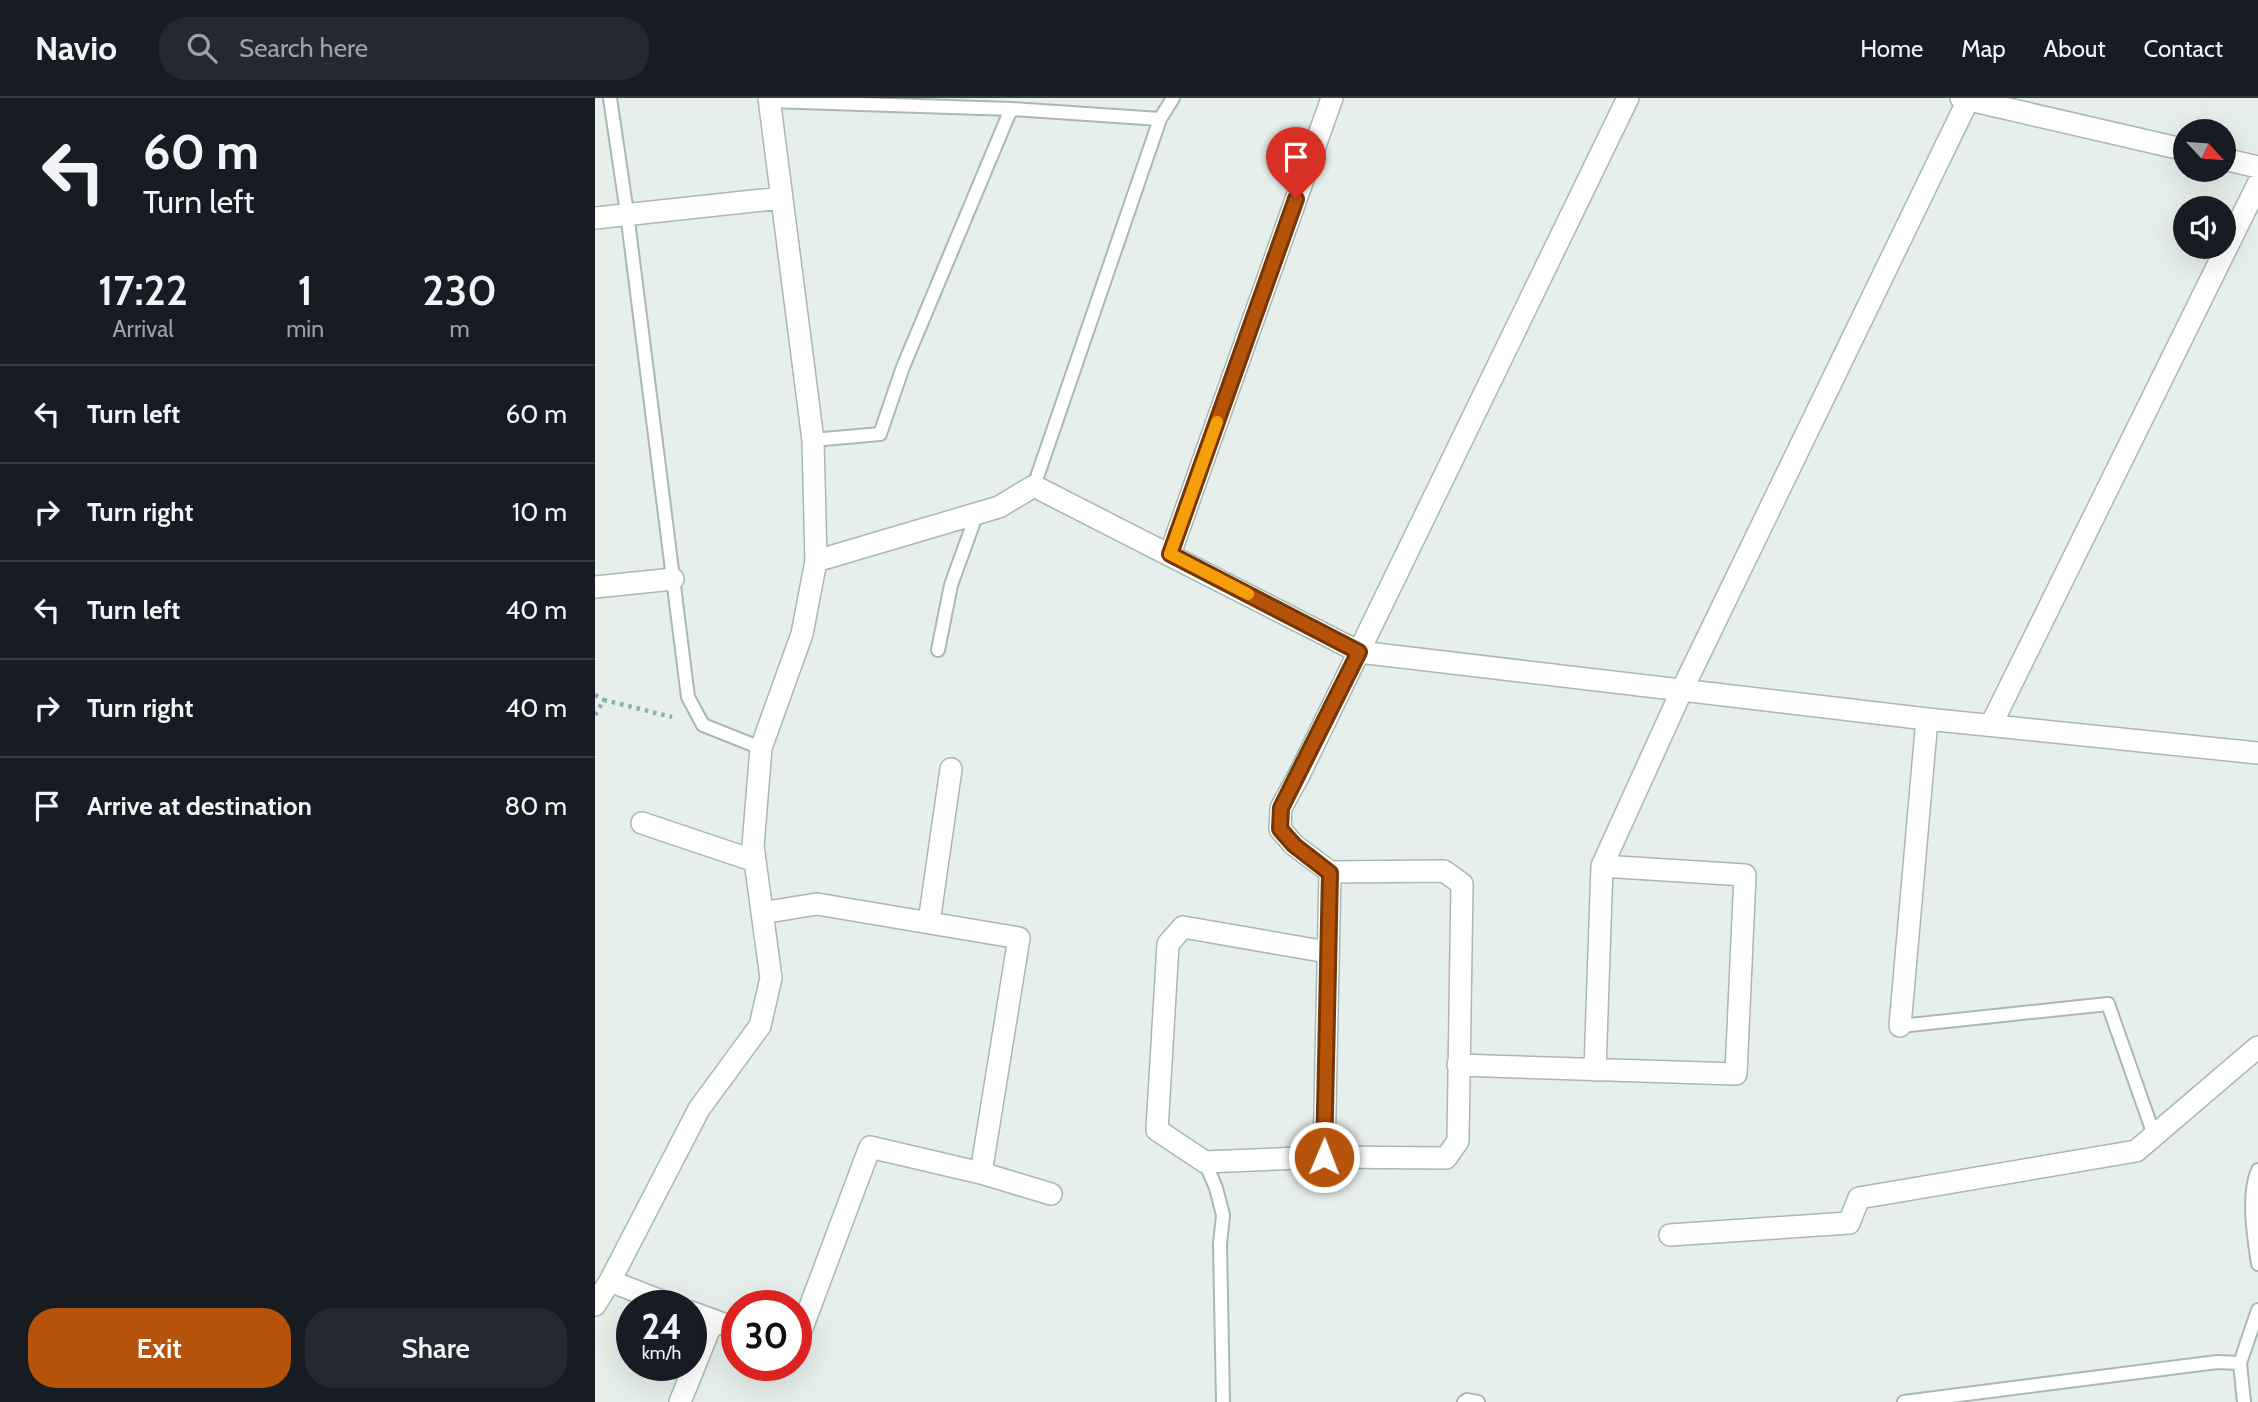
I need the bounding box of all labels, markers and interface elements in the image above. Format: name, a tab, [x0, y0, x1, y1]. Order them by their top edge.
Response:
search box	[159, 17, 649, 80]
text: Navio	[35, 28, 117, 68]
icon: search	[183, 29, 221, 67]
text: Search here	[239, 32, 368, 64]
text: Home	[1860, 34, 1923, 63]
text: Map	[1961, 34, 2006, 63]
text: About	[2044, 34, 2106, 63]
text: Contact	[2144, 34, 2223, 63]
north arrow	[2173, 119, 2237, 182]
map controls	[2173, 119, 2236, 259]
text: 60 m	[143, 122, 259, 181]
icon: left	[28, 126, 119, 217]
pin	[1266, 127, 1326, 199]
icon: arrive	[1277, 138, 1315, 176]
text: Turn left	[143, 182, 254, 221]
button: sound	[2173, 196, 2236, 259]
text: 17:22	[98, 264, 188, 316]
text: 1	[298, 264, 313, 316]
text: 230	[422, 264, 497, 316]
text: Arrival	[112, 315, 174, 343]
text: min	[286, 315, 324, 343]
text: m	[449, 315, 470, 343]
icon: left	[28, 395, 66, 433]
text: Turn left	[87, 398, 180, 430]
text: 60 m	[505, 398, 567, 430]
icon: right	[28, 493, 66, 531]
text: Turn right	[87, 496, 193, 528]
text: 10 m	[512, 496, 567, 528]
icon: left	[28, 591, 66, 629]
text: Turn left	[87, 594, 180, 626]
text: 40 m	[505, 594, 567, 626]
icon: right	[28, 689, 66, 727]
text: Turn right	[87, 692, 193, 724]
text: 40 m	[505, 692, 567, 724]
icon: arrive	[28, 787, 66, 825]
text: Arrive at destination	[87, 790, 312, 822]
text: 80 m	[504, 790, 567, 822]
position arrow	[1287, 1120, 1361, 1194]
speed limit sign: 30	[721, 1290, 812, 1381]
text: 24	[641, 1305, 682, 1348]
button: Exit	[28, 1308, 291, 1388]
button: Share	[305, 1308, 567, 1388]
text: km/h	[642, 1342, 681, 1364]

